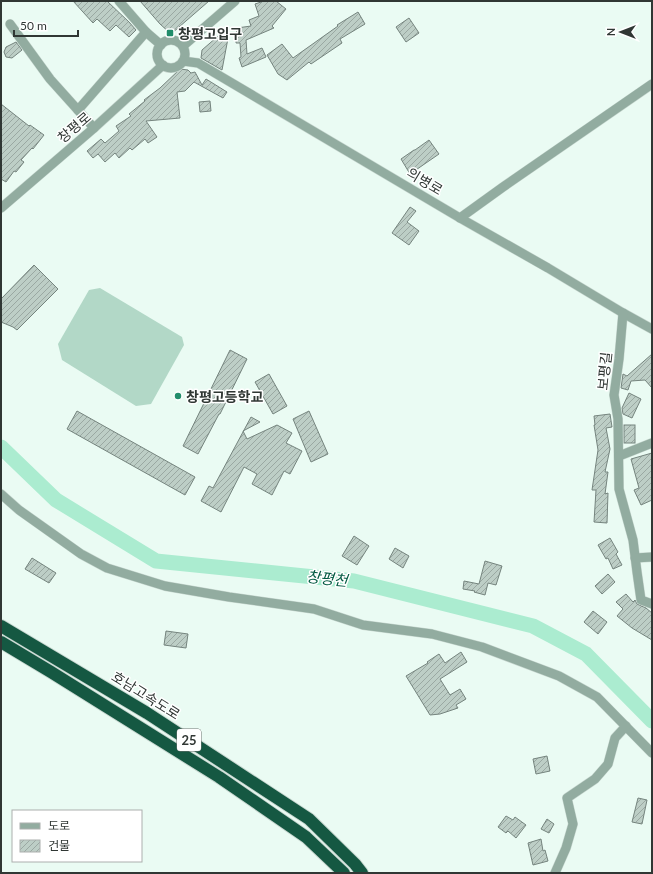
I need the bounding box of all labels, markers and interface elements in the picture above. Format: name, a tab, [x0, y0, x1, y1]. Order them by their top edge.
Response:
scale bar	[14, 12, 78, 38]
north arrow	[601, 12, 641, 52]
text: 50 m	[20, 18, 47, 33]
place label: 창평고입구	[178, 25, 243, 42]
marker: 창평고입구	[165, 28, 175, 38]
text: N	[604, 28, 617, 36]
street label: 창평로	[54, 108, 94, 146]
street label: 의병로	[404, 164, 446, 198]
street label: 보평길	[594, 351, 614, 391]
place label: 창평고등학교	[186, 388, 263, 405]
marker: 창평고등학교	[173, 391, 183, 401]
water label: 창평천	[305, 567, 351, 589]
street label: 호남고속도로	[109, 667, 183, 723]
road number: 25	[177, 729, 201, 751]
legend	[12, 810, 142, 862]
text: 도로	[48, 818, 70, 833]
text: 건물	[48, 838, 70, 853]

